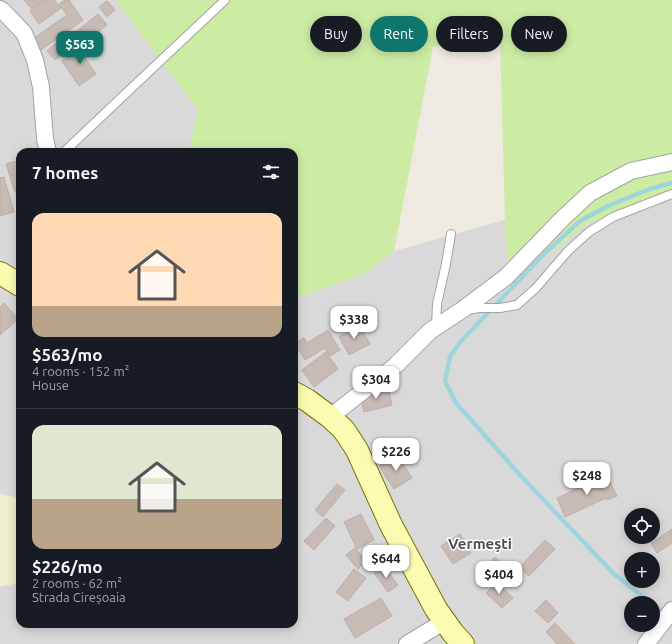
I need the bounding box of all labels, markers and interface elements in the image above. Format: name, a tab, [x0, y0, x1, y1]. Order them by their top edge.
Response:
chip: Buy	[310, 16, 362, 52]
chip: Rent	[370, 16, 428, 52]
chip: Filters	[436, 16, 503, 52]
chip: New	[511, 16, 567, 52]
pin: $563	[56, 31, 104, 65]
text: $563	[65, 37, 95, 51]
icon: filters	[260, 161, 282, 183]
text: 7 homes	[32, 163, 98, 182]
icon: home	[121, 239, 193, 311]
pin: $338	[330, 306, 378, 340]
text: $338	[339, 312, 369, 326]
text: $563/mo	[32, 345, 102, 364]
text: 4 rooms · 152 m²	[32, 364, 129, 378]
pin: $304	[352, 366, 400, 400]
text: $304	[361, 372, 391, 386]
text: House	[32, 378, 69, 392]
pin: $226	[372, 438, 420, 472]
text: $226	[381, 444, 411, 458]
icon: home	[121, 451, 193, 523]
pin: $248	[563, 462, 611, 496]
text: $248	[572, 468, 602, 482]
map controls	[624, 508, 660, 632]
button: locate	[624, 508, 660, 544]
district label: Vermești	[448, 535, 512, 552]
pin: $644	[362, 545, 410, 579]
text: $644	[371, 551, 401, 565]
button: +	[624, 552, 660, 588]
text: $226/mo	[32, 557, 102, 576]
pin: $404	[475, 561, 523, 595]
text: $404	[484, 567, 514, 581]
text: 2 rooms · 62 m²	[32, 576, 122, 590]
text: Strada Cireșoaia	[32, 590, 126, 604]
button: −	[624, 596, 660, 632]

